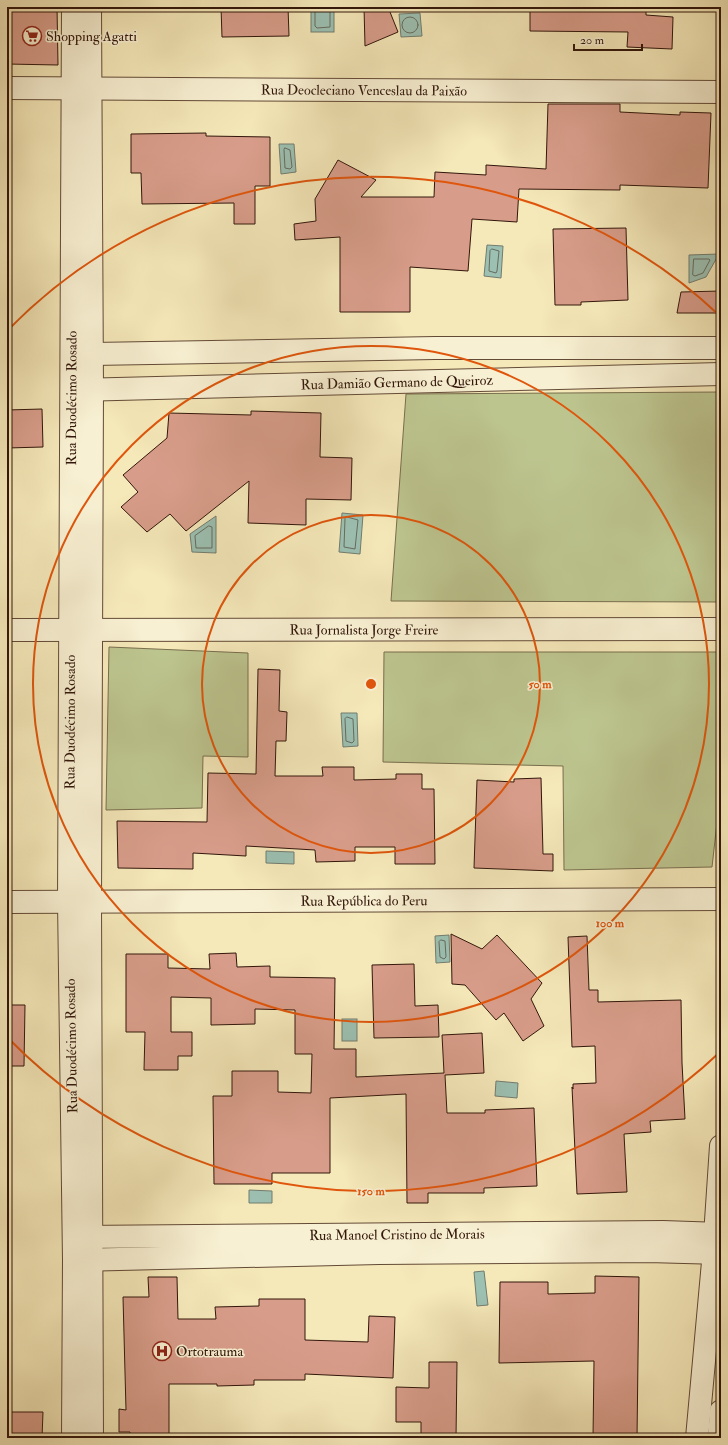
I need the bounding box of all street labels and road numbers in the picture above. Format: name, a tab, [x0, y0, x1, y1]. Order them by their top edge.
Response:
street label: Rua Deocleciano Venceslau da Paixão	[261, 81, 467, 100]
street label: Rua Duodécimo Rosado	[63, 330, 81, 465]
street label: Rua Damião Germano de Queiroz	[300, 372, 494, 393]
street label: Rua Jornalista Jorge Freire	[290, 621, 439, 639]
street label: Rua Duodécimo Rosado	[61, 654, 79, 789]
street label: Rua República do Peru	[300, 892, 428, 911]
street label: Rua Duodécimo Rosado	[62, 978, 81, 1113]
street label: Rua Manoel Cristino de Morais	[309, 1226, 485, 1244]

